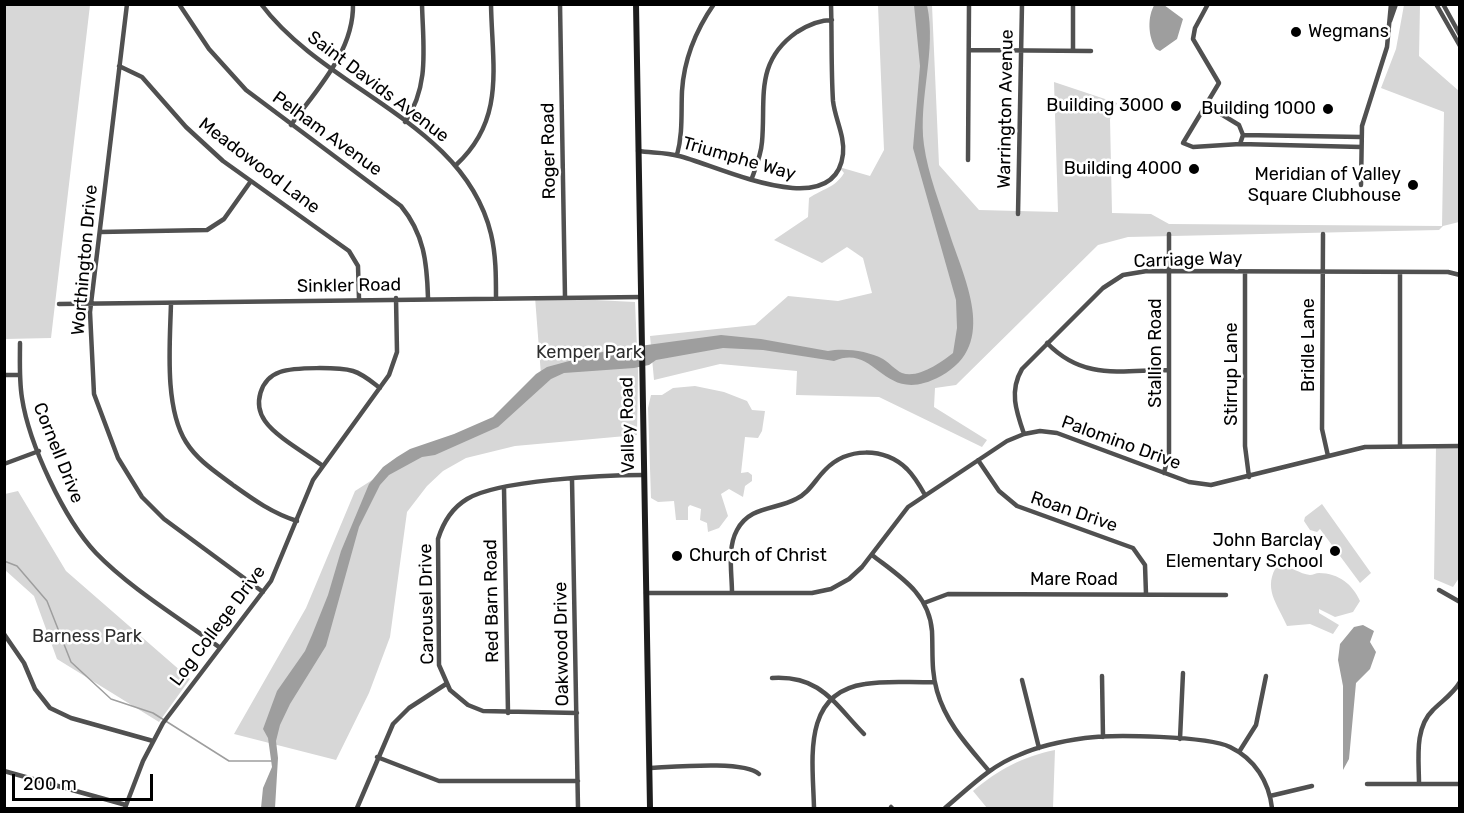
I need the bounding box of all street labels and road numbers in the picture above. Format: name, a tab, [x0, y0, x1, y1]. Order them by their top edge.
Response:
street label: Saint Davids Avenue	[303, 27, 453, 147]
street label: Warrington Avenue	[994, 29, 1018, 189]
street label: Pelham Avenue	[268, 87, 386, 181]
street label: Roger Road	[537, 102, 561, 200]
street label: Meadowood Lane	[194, 113, 324, 219]
street label: Triumphe Way	[680, 133, 798, 185]
street label: Worthington Drive	[68, 184, 102, 336]
street label: Carriage Way	[1133, 247, 1243, 273]
street label: Sinkler Road	[297, 274, 401, 298]
street label: Stallion Road	[1145, 298, 1167, 408]
street label: Bridle Lane	[1298, 298, 1320, 392]
street label: Stirrup Lane	[1221, 322, 1243, 426]
street label: Valley Road	[616, 377, 640, 473]
street label: Cornell Drive	[28, 400, 88, 506]
street label: Palomino Drive	[1058, 411, 1184, 475]
street label: Roan Drive	[1028, 487, 1120, 537]
street label: Red Barn Road	[480, 539, 504, 663]
street label: Carousel Drive	[415, 543, 439, 665]
street label: Log College Drive	[166, 562, 270, 690]
street label: Mare Road	[1030, 569, 1118, 591]
street label: Oakwood Drive	[550, 581, 574, 707]

